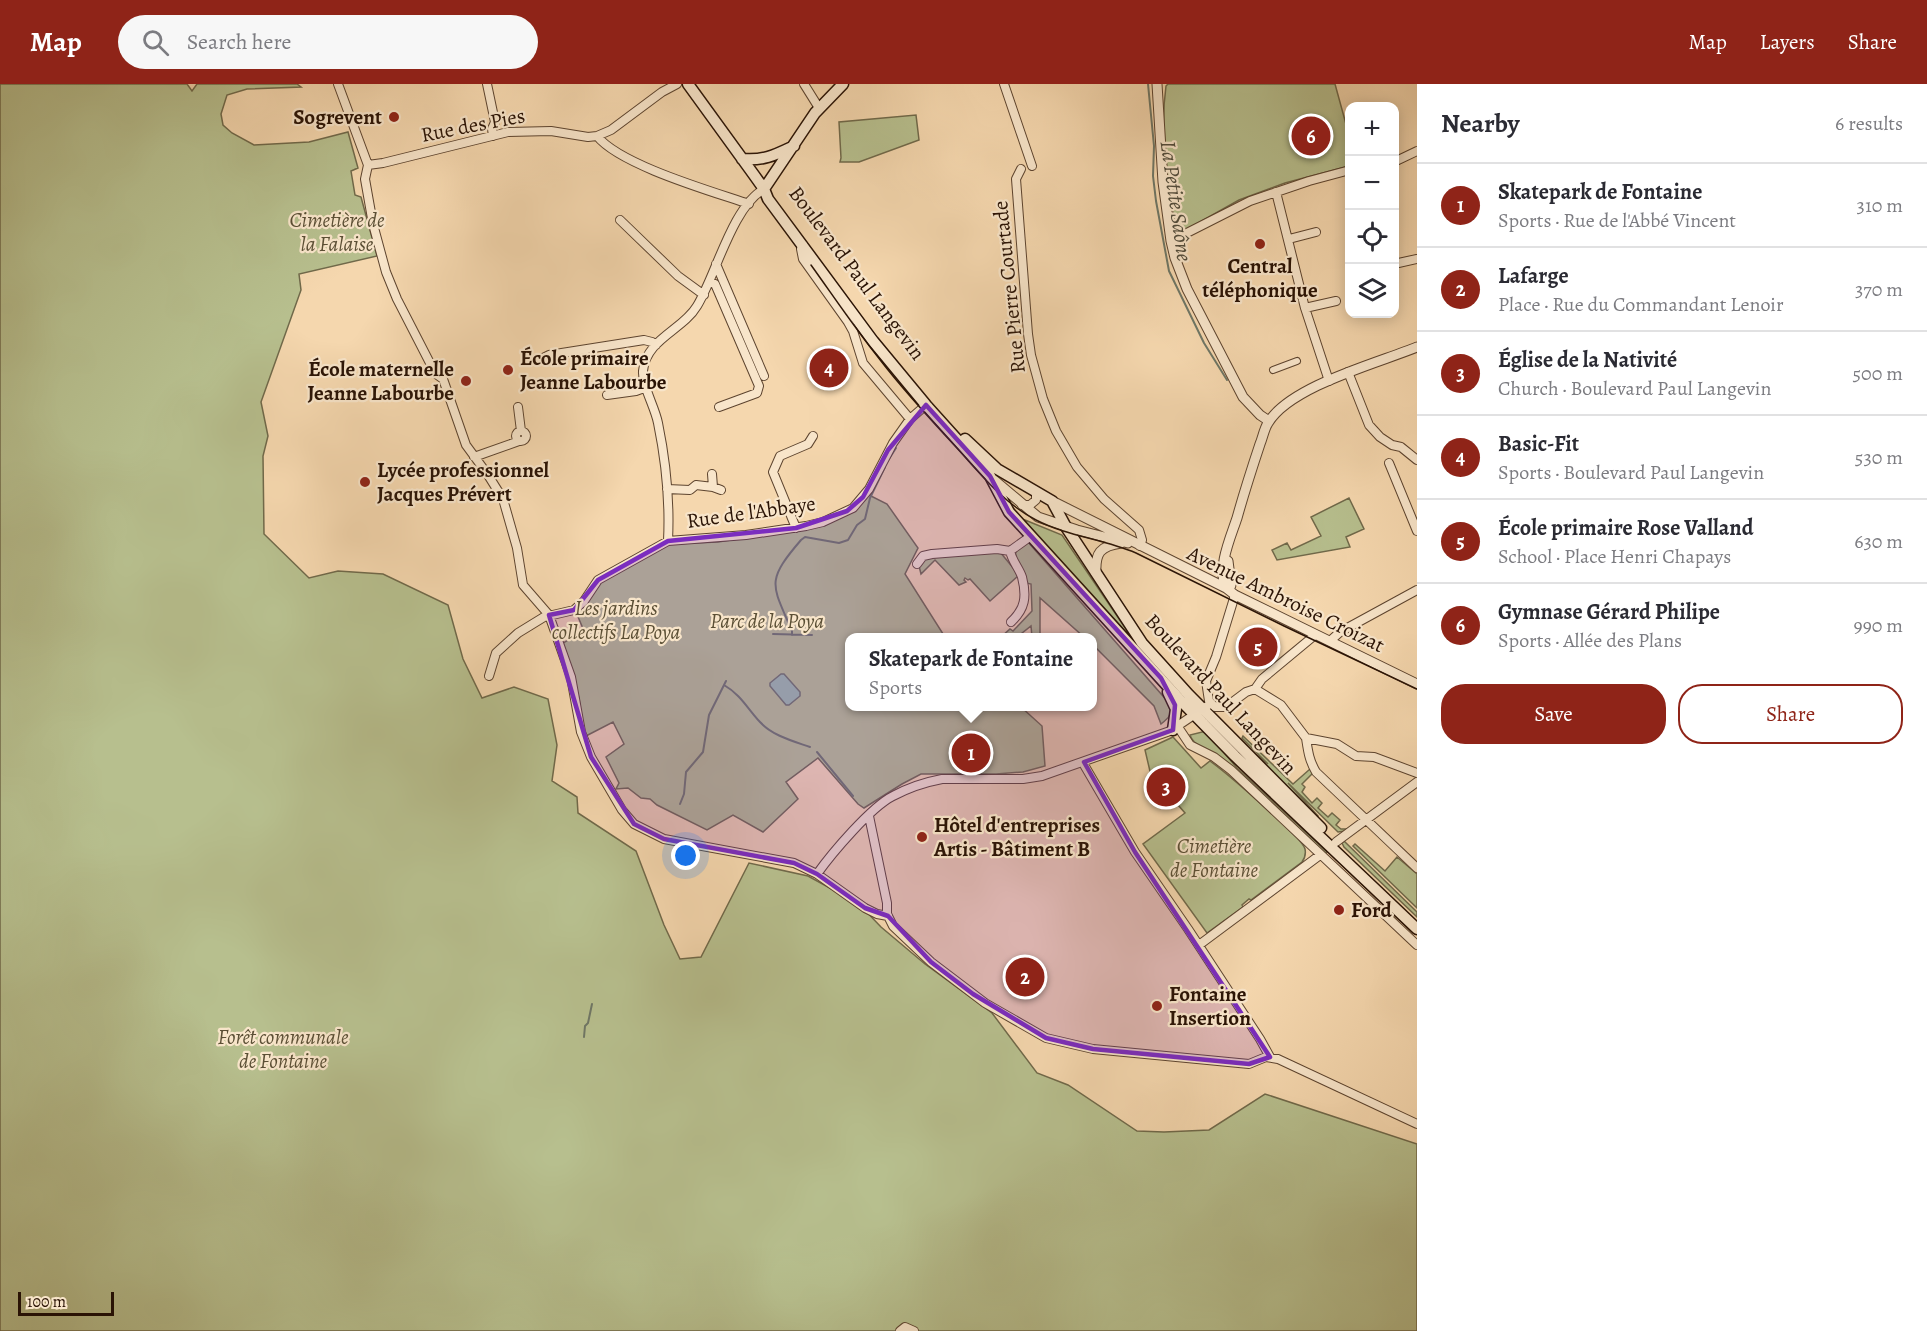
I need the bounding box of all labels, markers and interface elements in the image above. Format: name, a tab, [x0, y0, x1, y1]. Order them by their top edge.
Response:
search box	[118, 15, 538, 69]
text: Map	[30, 23, 82, 61]
icon: search	[139, 26, 172, 59]
text: Search here	[187, 27, 291, 57]
text: Map	[1688, 28, 1727, 56]
text: Layers	[1760, 28, 1815, 56]
text: Share	[1848, 28, 1897, 56]
street label: Rue des Pies	[419, 101, 527, 149]
map controls	[1345, 102, 1399, 318]
button: +	[1345, 102, 1399, 156]
place label: Sogrevent	[293, 103, 382, 131]
text: Nearby	[1441, 106, 1520, 141]
marker: Sogrevent	[387, 110, 401, 124]
text: 6 results	[1835, 110, 1903, 137]
pin: 6	[1292, 113, 1330, 158]
water label: La Petite Saône	[1153, 139, 1199, 263]
button: −	[1345, 156, 1399, 210]
text: Skatepark de Fontaine	[1498, 177, 1702, 207]
street label: Boulevard Paul Langevin	[782, 180, 932, 366]
text: 1	[1457, 192, 1464, 219]
text: 310 m	[1857, 192, 1903, 219]
street label: Rue Pierre Courtade	[986, 199, 1032, 375]
park label: Cimetière de la Falaise	[289, 206, 385, 258]
text: Sports · Rue de l'Abbé Vincent	[1498, 207, 1736, 234]
button: locate	[1345, 210, 1399, 264]
marker: Central téléphonique	[1253, 237, 1267, 251]
place label: Central téléphonique	[1202, 252, 1318, 304]
text: Lafarge	[1498, 261, 1569, 291]
button: layers	[1345, 264, 1399, 318]
text: 2	[1456, 276, 1465, 303]
text: 370 m	[1855, 276, 1903, 303]
text: Place · Rue du Commandant Lenoir	[1498, 291, 1784, 318]
place label: École primaire Jeanne Labourbe	[520, 344, 667, 396]
text: Église de la Nativité	[1498, 345, 1677, 375]
pin: 4	[810, 346, 848, 390]
place label: École maternelle Jeanne Labourbe	[308, 355, 454, 407]
text: 3	[1456, 360, 1465, 387]
text: 500 m	[1852, 360, 1903, 387]
marker: École primaire Jeanne Labourbe	[501, 363, 515, 377]
marker: École maternelle Jeanne Labourbe	[459, 374, 473, 388]
text: Church · Boulevard Paul Langevin	[1498, 375, 1771, 402]
text: Basic-Fit	[1498, 429, 1579, 459]
text: 4	[1456, 444, 1465, 471]
text: 530 m	[1855, 444, 1903, 471]
place label: Lycée professionnel Jacques Prévert	[377, 456, 550, 508]
text: Sports · Boulevard Paul Langevin	[1498, 459, 1764, 486]
marker: Lycée professionnel Jacques Prévert	[358, 475, 372, 489]
street label: Rue de l'Abbaye	[685, 489, 817, 535]
text: École primaire Rose Valland	[1498, 513, 1754, 543]
text: 5	[1456, 528, 1465, 555]
text: 630 m	[1854, 528, 1903, 555]
street label: Avenue Ambroise Croizat	[1182, 539, 1389, 659]
text: School · Place Henri Chapays	[1498, 543, 1731, 570]
park label: Les jardins collectifs La Poya	[552, 594, 681, 646]
text: Gymnase Gérard Philipe	[1498, 597, 1720, 627]
park label: Parc de la Poya	[710, 607, 824, 635]
street label: Boulevard Paul Langevin	[1139, 607, 1303, 781]
text: 6	[1456, 612, 1465, 639]
text: 990 m	[1854, 612, 1903, 639]
pin: 5	[1238, 624, 1278, 670]
text: Sports · Allée des Plans	[1498, 627, 1682, 654]
popup	[845, 633, 1097, 711]
text: Skatepark de Fontaine	[869, 644, 1073, 674]
text: Sports	[869, 674, 922, 701]
button: Save	[1441, 684, 1666, 744]
button: Share	[1678, 684, 1903, 744]
pin: 1	[952, 730, 990, 776]
pin: 3	[1146, 764, 1186, 810]
place label: Hôtel d'entreprises Artis - Bâtiment B	[933, 811, 1100, 863]
marker: Hôtel d'entreprises Artis - Bâtiment B	[915, 830, 929, 844]
park label: Cimetière de Fontaine	[1170, 832, 1259, 884]
your location	[671, 841, 700, 870]
place label: Ford	[1351, 896, 1392, 924]
marker: Ford	[1332, 903, 1346, 917]
pin: 2	[1006, 954, 1044, 1000]
place label: Fontaine Insertion	[1169, 980, 1251, 1032]
marker: Fontaine Insertion	[1150, 999, 1164, 1013]
park label: Forêt communale de Fontaine	[218, 1023, 349, 1075]
scale bar	[18, 1289, 114, 1316]
text: 100 m	[27, 1291, 66, 1313]

